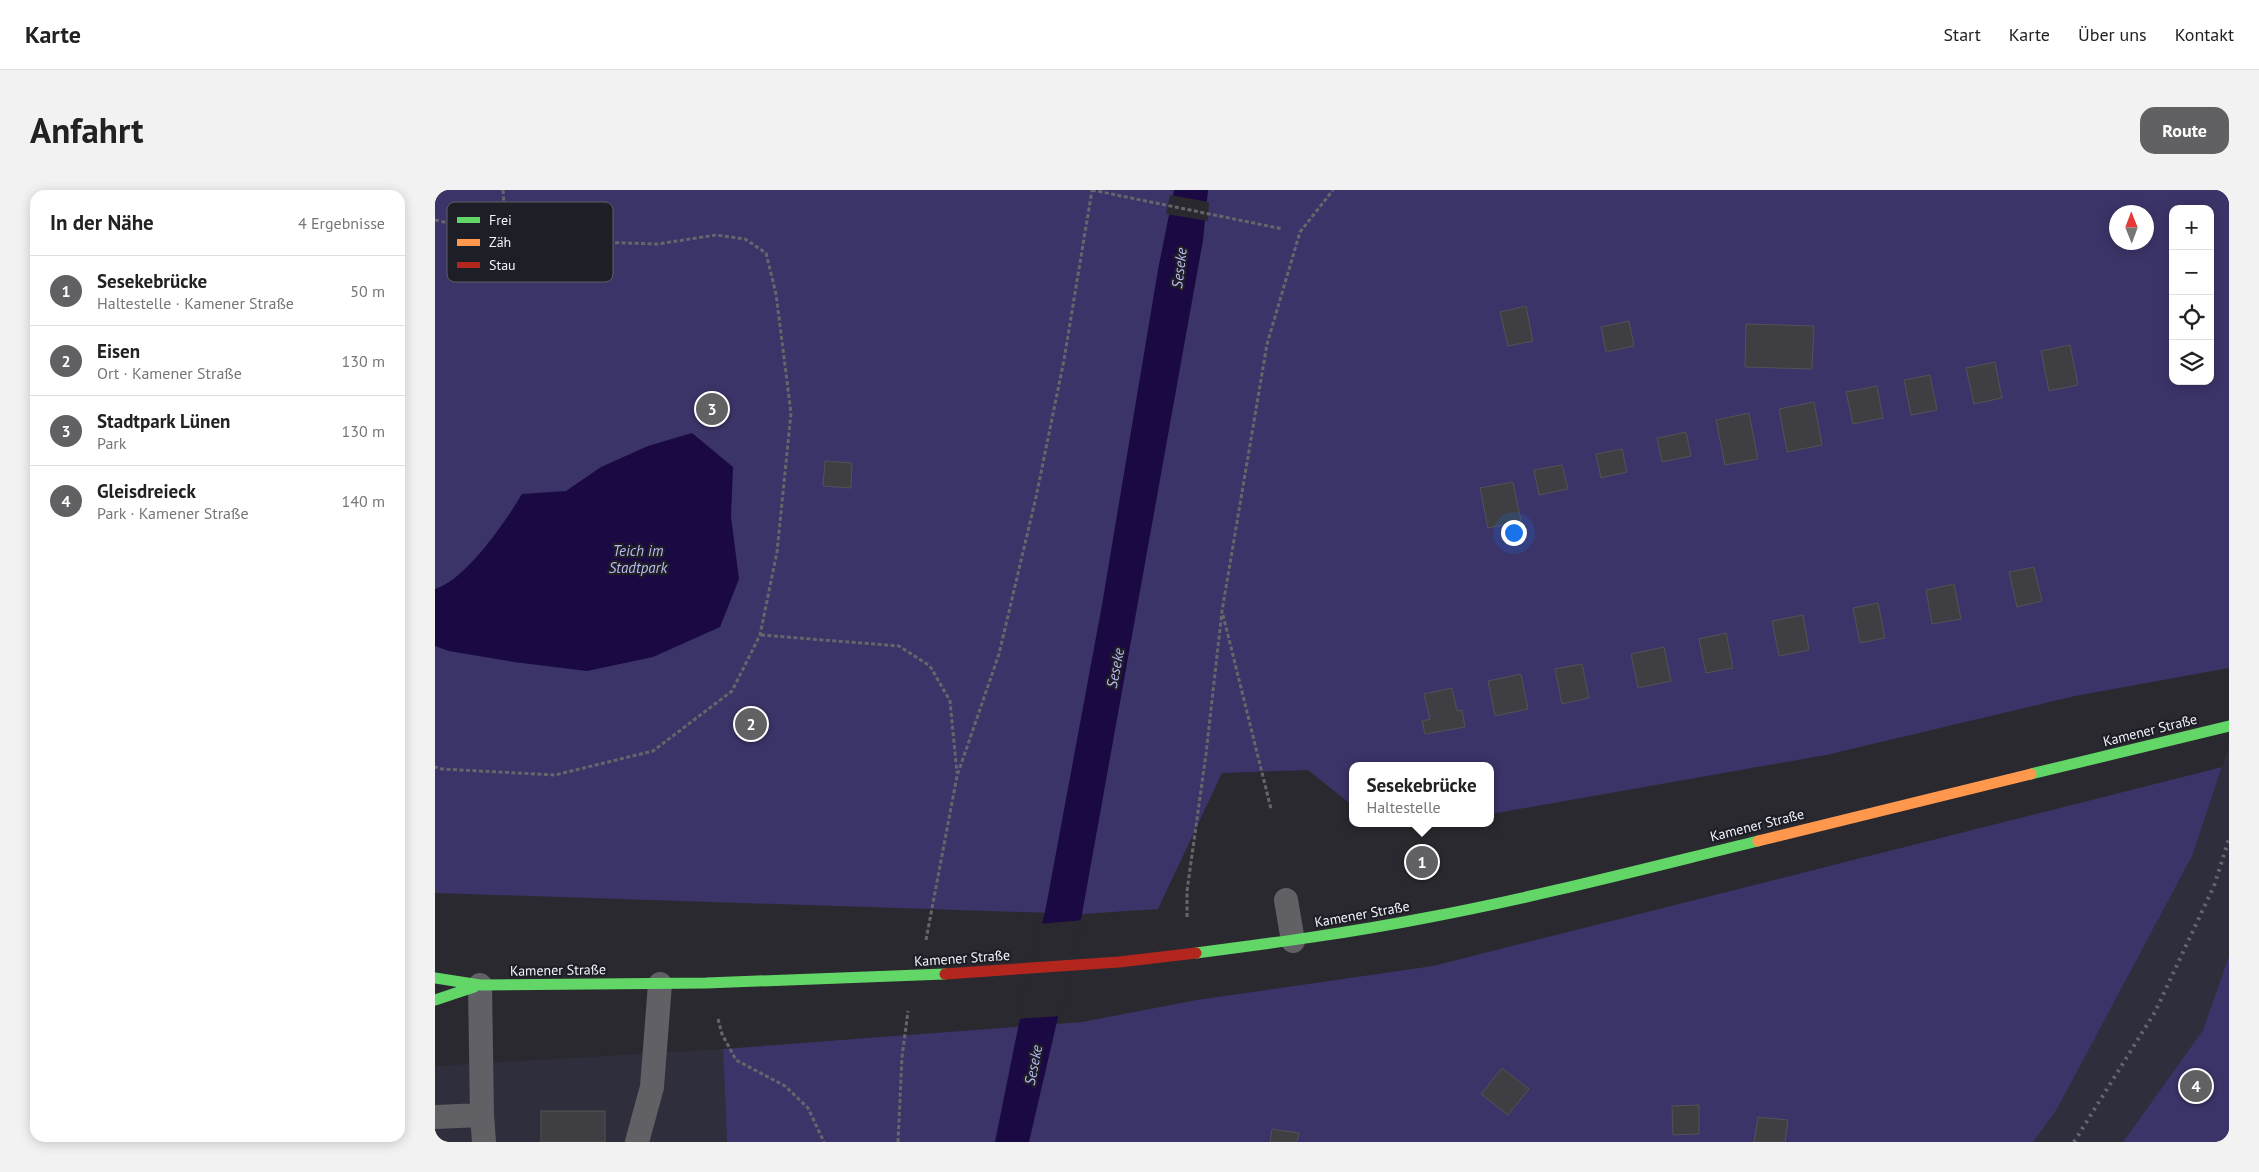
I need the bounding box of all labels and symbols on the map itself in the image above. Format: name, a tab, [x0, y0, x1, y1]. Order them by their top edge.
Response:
legend	[447, 202, 613, 282]
north arrow	[2109, 205, 2154, 250]
text: Frei	[489, 211, 512, 229]
text: Zäh	[489, 233, 511, 251]
water label: Seseke	[1167, 247, 1191, 289]
text: Stau	[489, 256, 516, 274]
pin: 3	[696, 390, 728, 428]
your location	[1501, 520, 1527, 546]
water label: Teich im Stadtpark	[609, 541, 668, 577]
water label: Seseke	[1102, 646, 1128, 690]
pin: 2	[735, 705, 767, 743]
street label: Kamener Straße	[2101, 710, 2199, 750]
street label: Kamener Straße	[1708, 805, 1806, 845]
pin: 1	[1406, 843, 1438, 881]
street label: Kamener Straße	[1313, 897, 1411, 931]
street label: Kamener Straße	[913, 946, 1011, 970]
street label: Kamener Straße	[510, 960, 606, 980]
water label: Seseke	[1020, 1043, 1046, 1087]
pin: 4	[2180, 1067, 2212, 1105]

